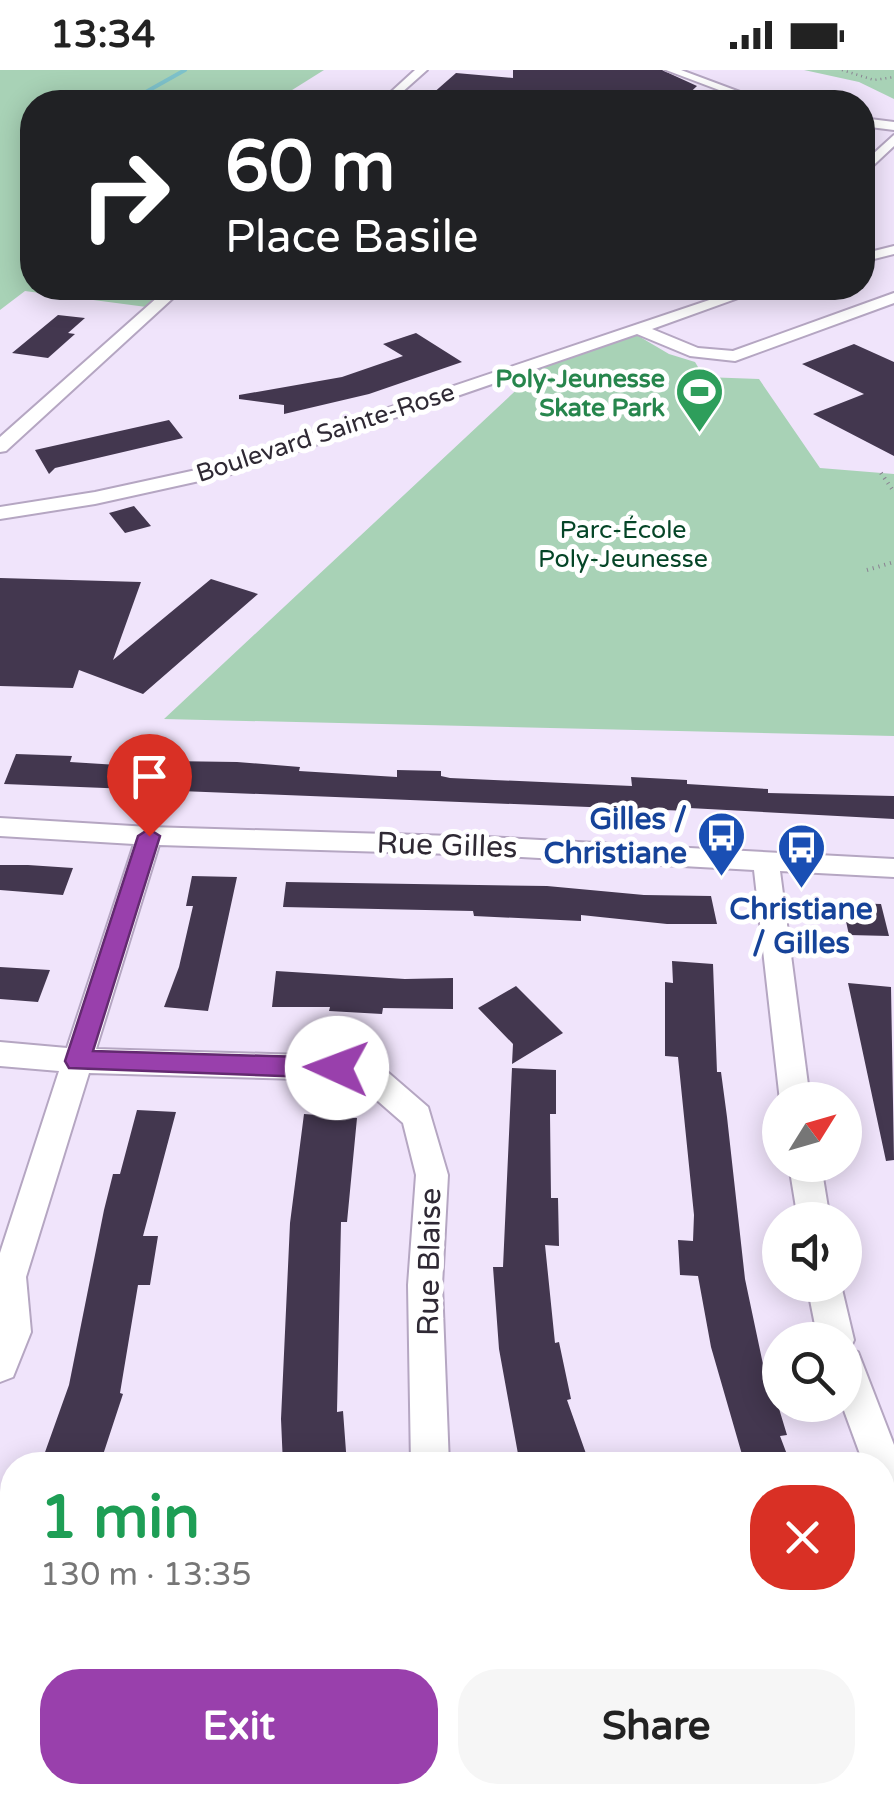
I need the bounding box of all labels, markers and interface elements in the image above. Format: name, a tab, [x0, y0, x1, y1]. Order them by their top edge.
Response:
text: 13:34	[50, 12, 155, 58]
text: 60 m	[225, 126, 395, 210]
icon: right	[60, 130, 190, 260]
text: Place Basile	[225, 211, 478, 265]
place label: Poly-Jeunesse Skate Park	[495, 364, 665, 423]
sports icon: Poly-Jeunesse Skate Park	[674, 366, 726, 434]
street label: Boulevard Sainte-Rose	[192, 377, 458, 489]
park label: Parc-École Poly-Jeunesse	[538, 515, 708, 574]
pin	[107, 734, 192, 837]
icon: arrive	[122, 749, 177, 804]
place label: Gilles / Christiane	[544, 801, 687, 872]
bus stop icon: Gilles / Christiane	[696, 810, 748, 878]
bus stop icon: Christiane / Gilles	[775, 822, 827, 890]
street label: Rue Gilles	[376, 825, 518, 866]
place label: Christiane / Gilles	[729, 891, 873, 962]
position arrow	[285, 1016, 389, 1120]
north arrow	[762, 1082, 862, 1182]
map controls	[762, 1082, 862, 1422]
street label: Rue Blaise	[410, 1188, 449, 1336]
button: sound	[762, 1202, 862, 1302]
button: search	[762, 1322, 862, 1422]
text: 1 min	[40, 1482, 200, 1554]
button: close	[750, 1485, 855, 1590]
text: 130 m · 13:35	[40, 1556, 252, 1594]
button: Exit	[40, 1669, 438, 1784]
button: Share	[458, 1669, 855, 1784]

